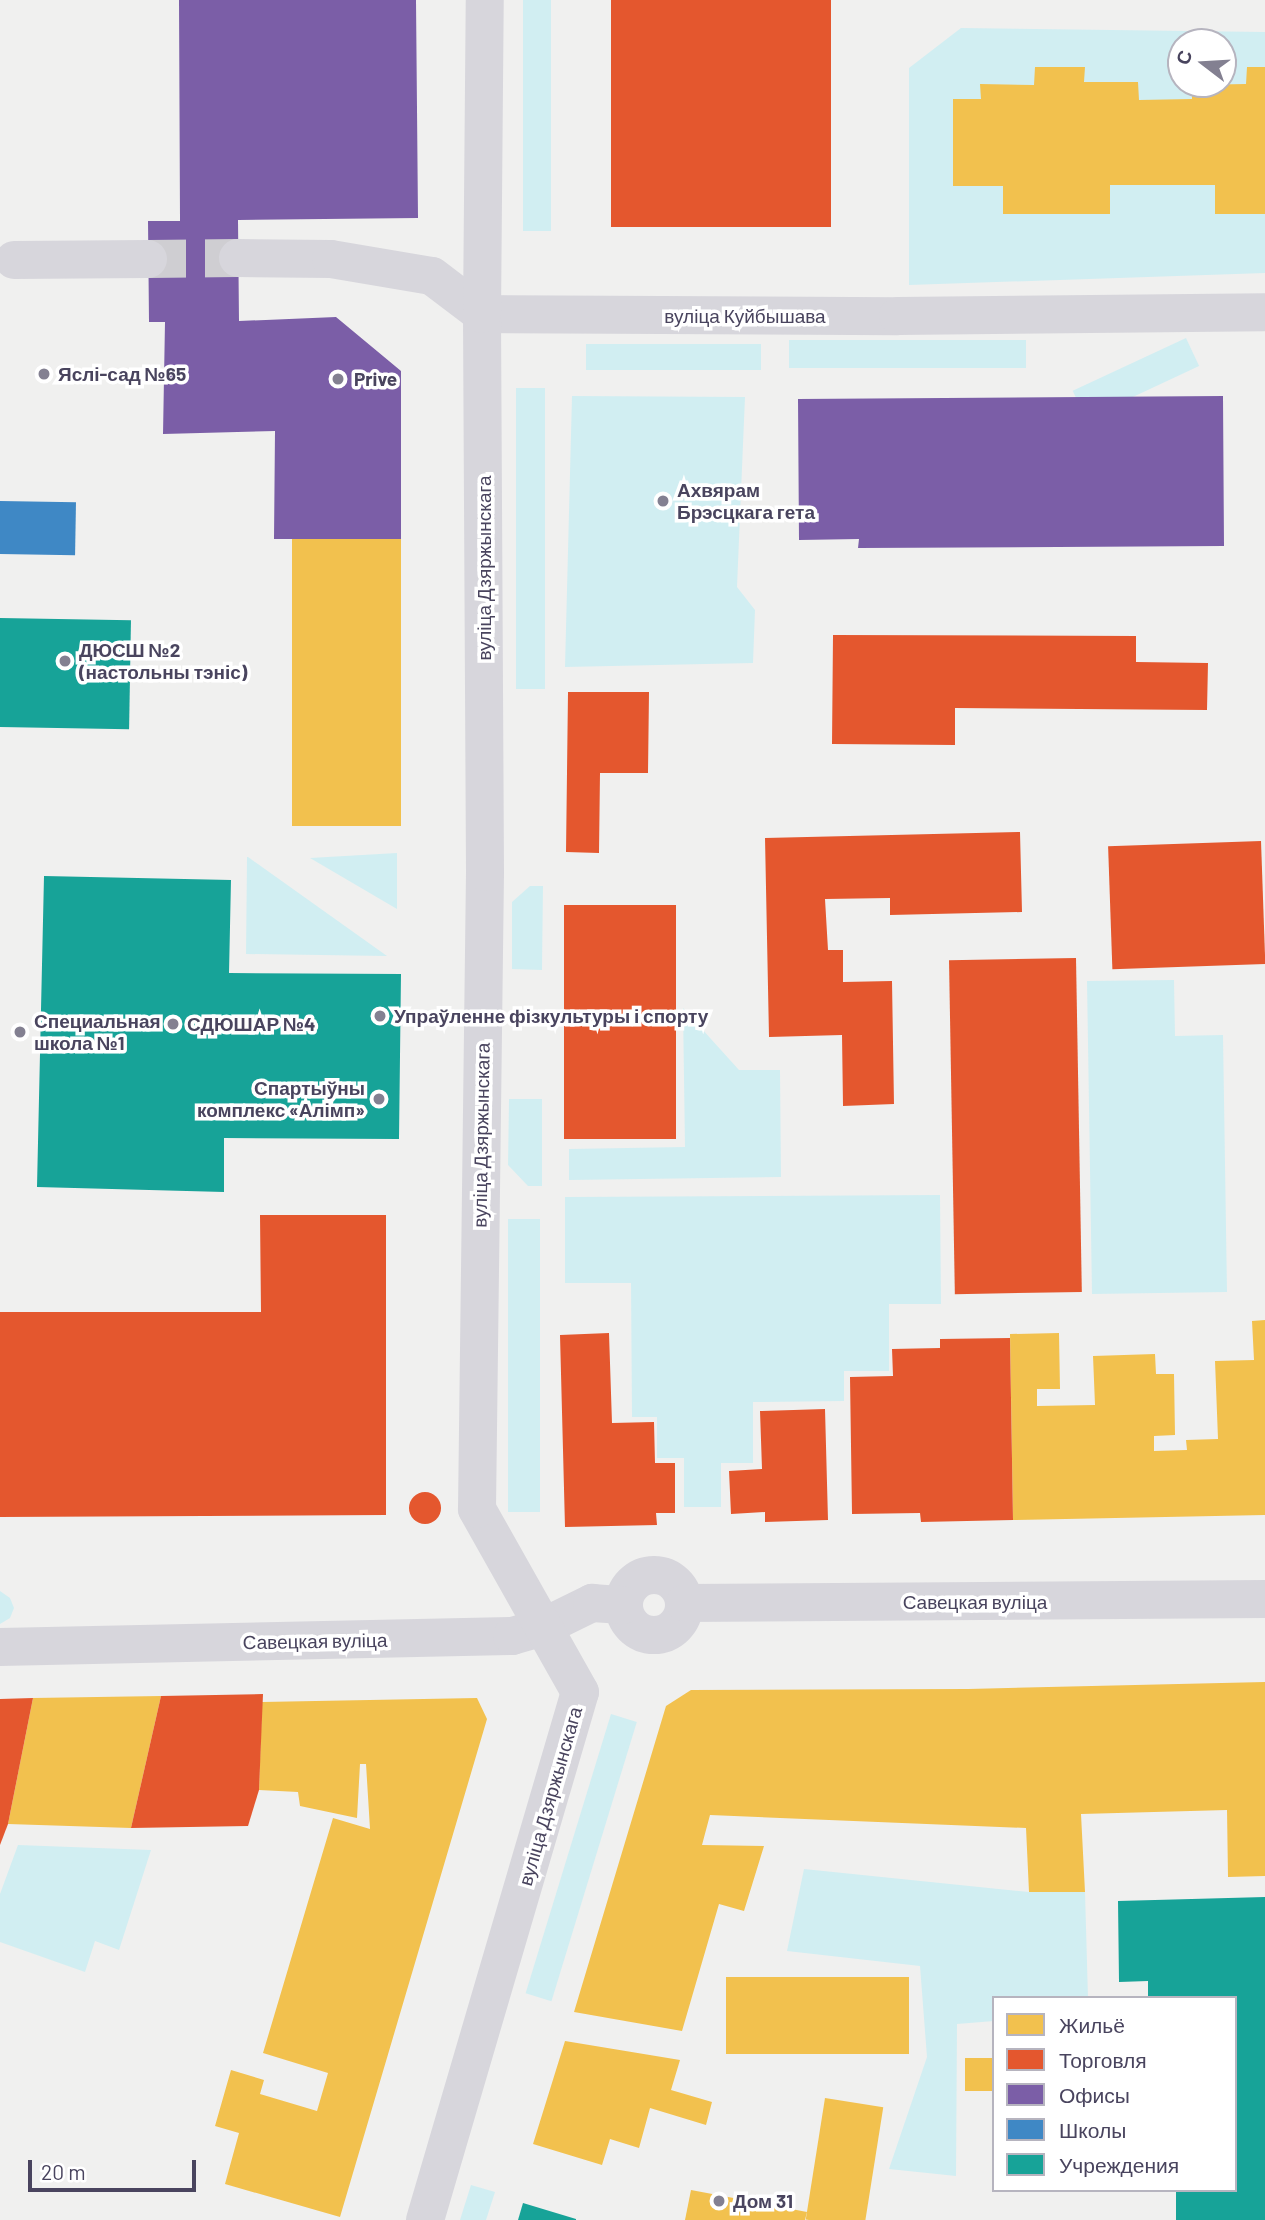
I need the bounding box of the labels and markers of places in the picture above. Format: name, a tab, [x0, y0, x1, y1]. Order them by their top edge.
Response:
place label: Яслі-сад №65	[58, 363, 186, 385]
marker: Яслі-сад №65	[36, 366, 52, 382]
place label: Prive	[354, 368, 397, 390]
marker: Prive	[328, 369, 348, 389]
place label: Ахвярам Брэсцкага гета	[677, 479, 815, 523]
marker: Ахвярам Брэсцкага гета	[655, 493, 671, 509]
place label: ДЮСШ №2 (настольны тэніс)	[79, 639, 247, 683]
marker: ДЮСШ №2 (настольны тэніс)	[57, 653, 73, 669]
place label: Упраўленне фізкультуры і спорту	[394, 1005, 708, 1027]
marker: Упраўленне фізкультуры і спорту	[372, 1008, 388, 1024]
place label: Специальная школа №1	[34, 1010, 161, 1054]
place label: СДЮШАР №4	[187, 1013, 316, 1035]
marker: СДЮШАР №4	[165, 1016, 181, 1032]
marker: Специальная школа №1	[12, 1024, 28, 1040]
place label: Спартыўны комплекс «Алімп»	[197, 1077, 365, 1121]
marker: Спартыўны комплекс «Алімп»	[371, 1091, 387, 1107]
place label: Дом 31	[733, 2190, 793, 2212]
marker: Дом 31	[711, 2193, 727, 2209]

